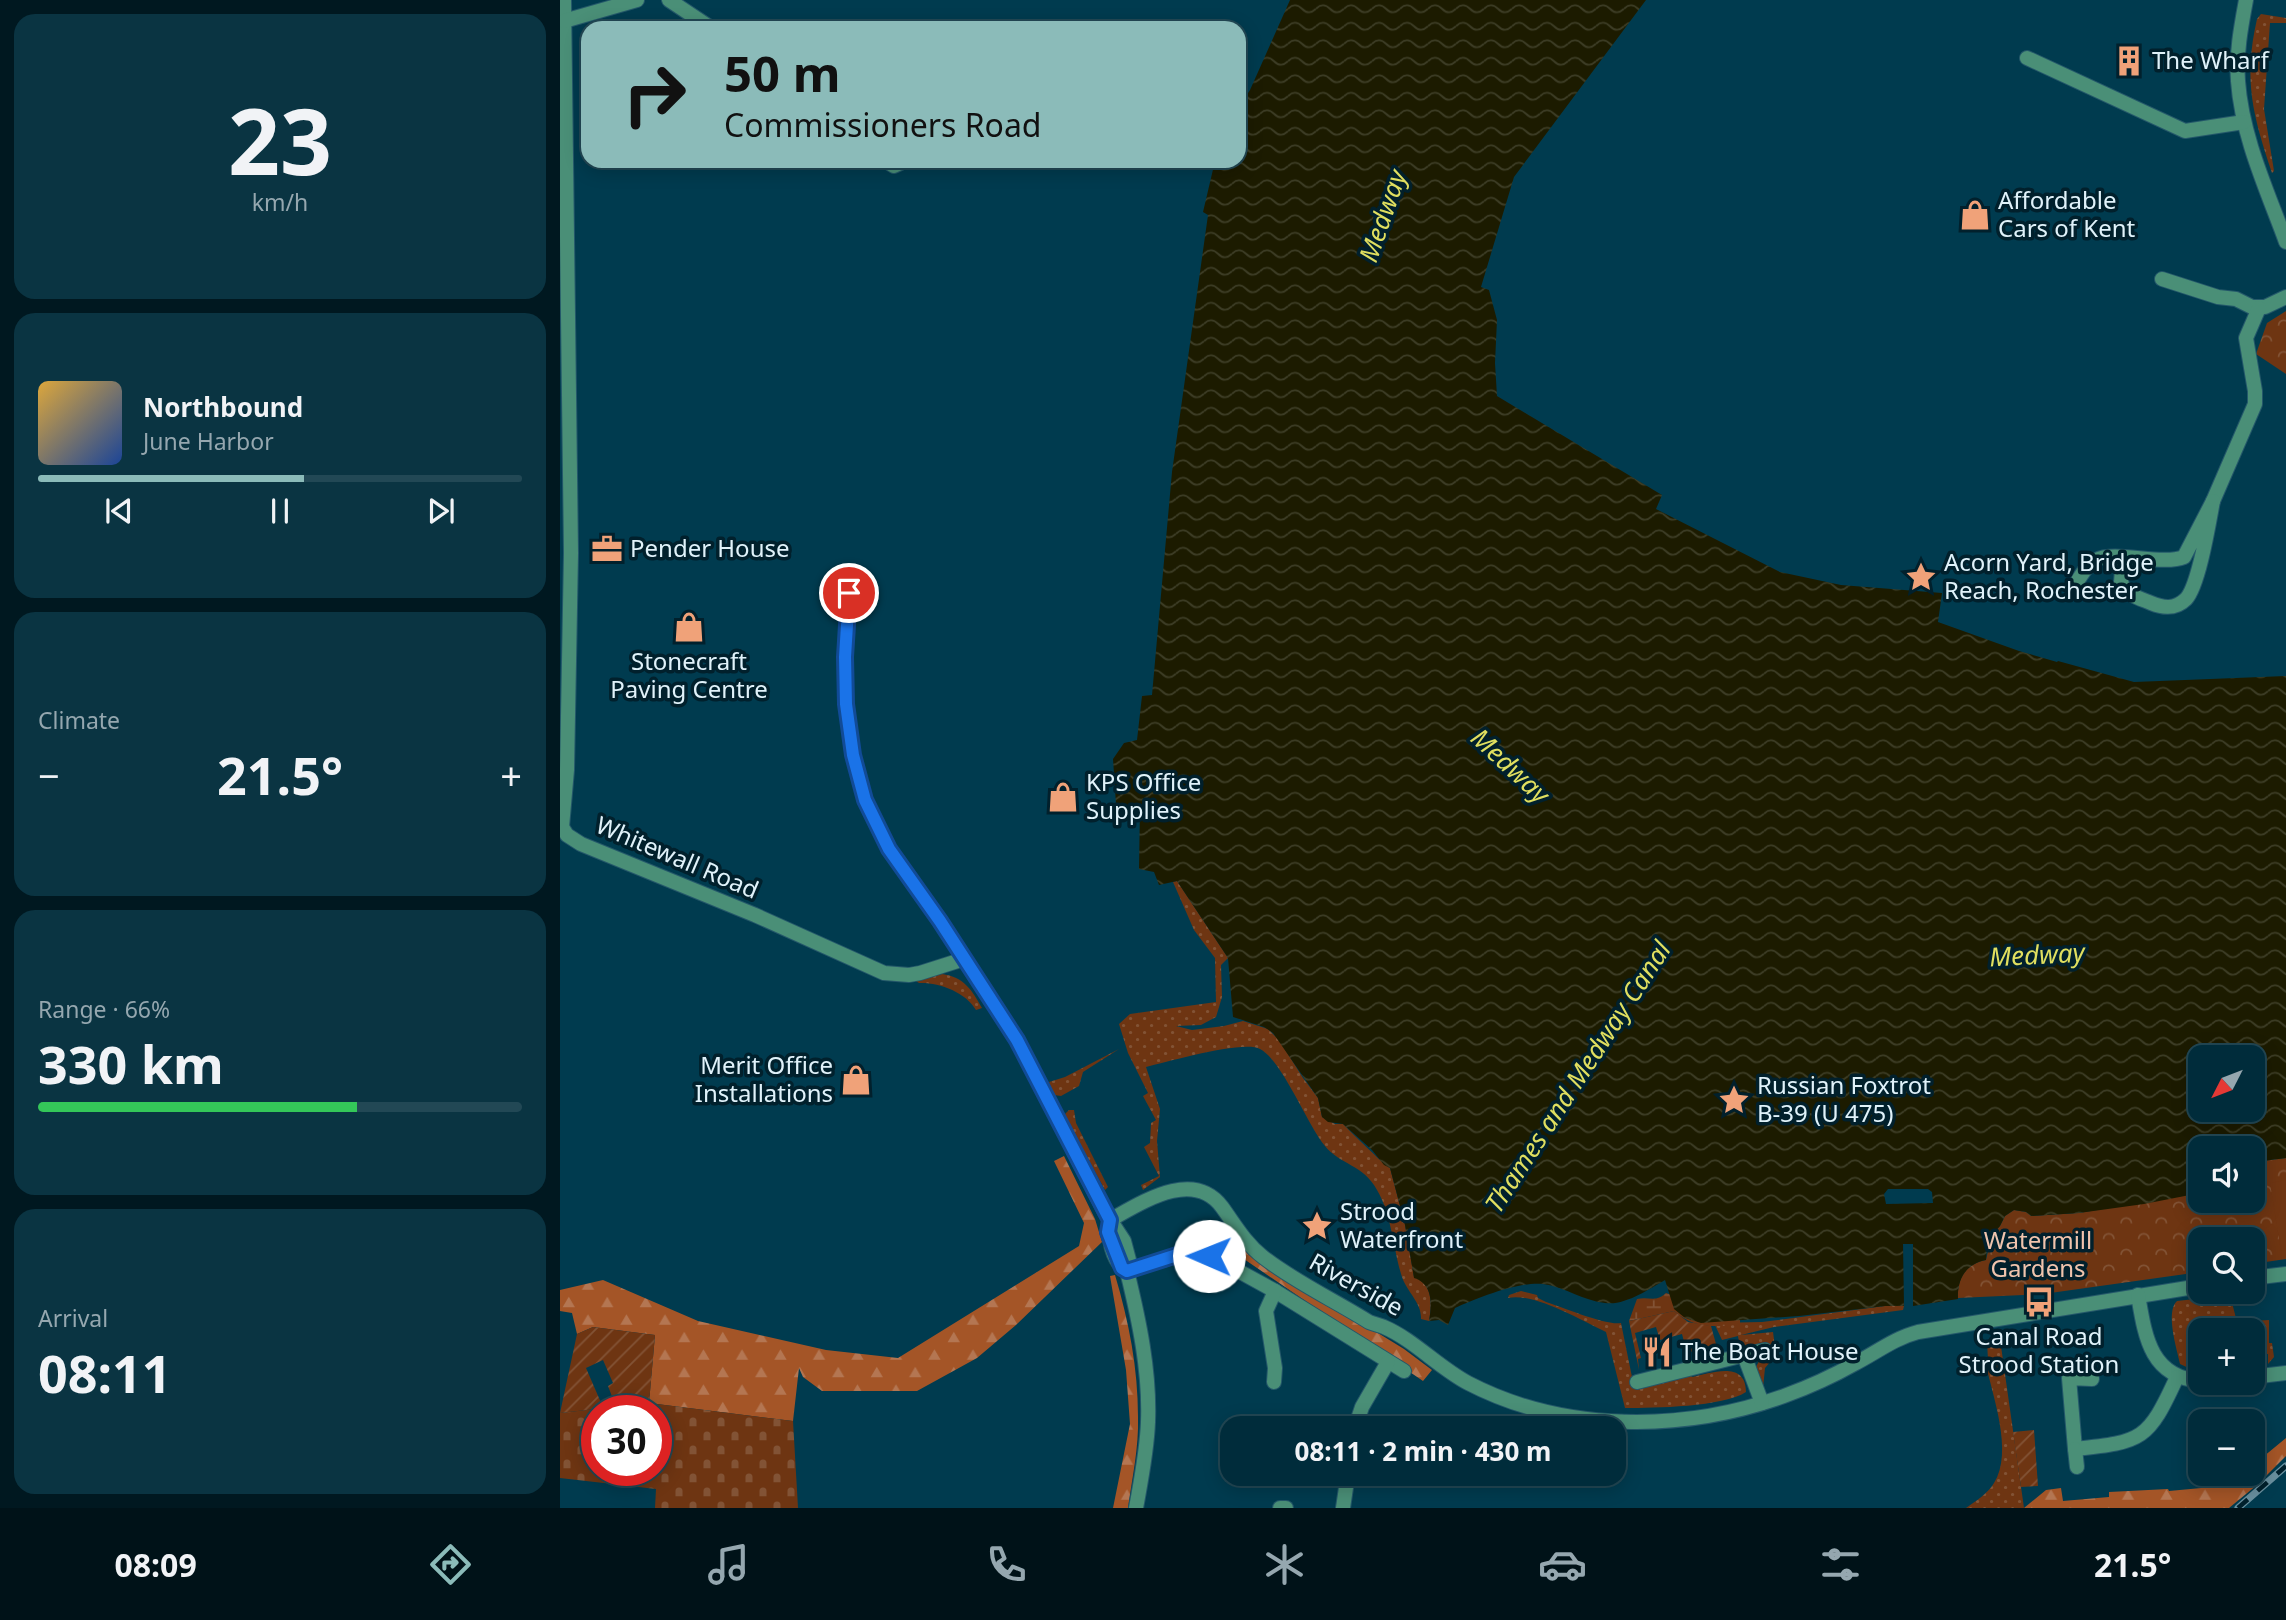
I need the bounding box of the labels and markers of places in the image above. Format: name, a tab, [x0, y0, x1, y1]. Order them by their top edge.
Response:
place label: The Wharf	[2152, 43, 2270, 76]
building icon: The Wharf	[2112, 44, 2146, 78]
place label: Affordable Cars of Kent	[1998, 183, 2136, 244]
shop icon: Affordable Cars of Kent	[1958, 198, 1992, 232]
place label: Pender House	[630, 531, 790, 564]
office icon: Pender House	[590, 532, 624, 566]
place label: Acorn Yard, Bridge Reach, Rochester	[1944, 545, 2154, 606]
place icon: Acorn Yard, Bridge Reach, Rochester	[1904, 560, 1938, 594]
pin	[819, 563, 879, 623]
shop icon: Stonecraft Paving Centre	[672, 610, 706, 644]
place label: Stonecraft Paving Centre	[610, 644, 768, 705]
place label: KPS Office Supplies	[1086, 765, 1201, 826]
shop icon: KPS Office Supplies	[1046, 780, 1080, 814]
place label: Merit Office Installations	[695, 1048, 833, 1109]
shop icon: Merit Office Installations	[839, 1063, 873, 1097]
place label: Russian Foxtrot B-39 (U 475)	[1757, 1068, 1931, 1129]
place icon: Russian Foxtrot B-39 (U 475)	[1717, 1083, 1751, 1117]
place label: Strood Waterfront	[1340, 1194, 1463, 1255]
place icon: Strood Waterfront	[1300, 1209, 1334, 1243]
bus stop icon: Canal Road Strood Station	[2022, 1285, 2056, 1319]
place label: Canal Road Strood Station	[1959, 1319, 2119, 1380]
place label: The Boat House	[1680, 1334, 1859, 1367]
restaurant icon: The Boat House	[1640, 1335, 1674, 1369]

